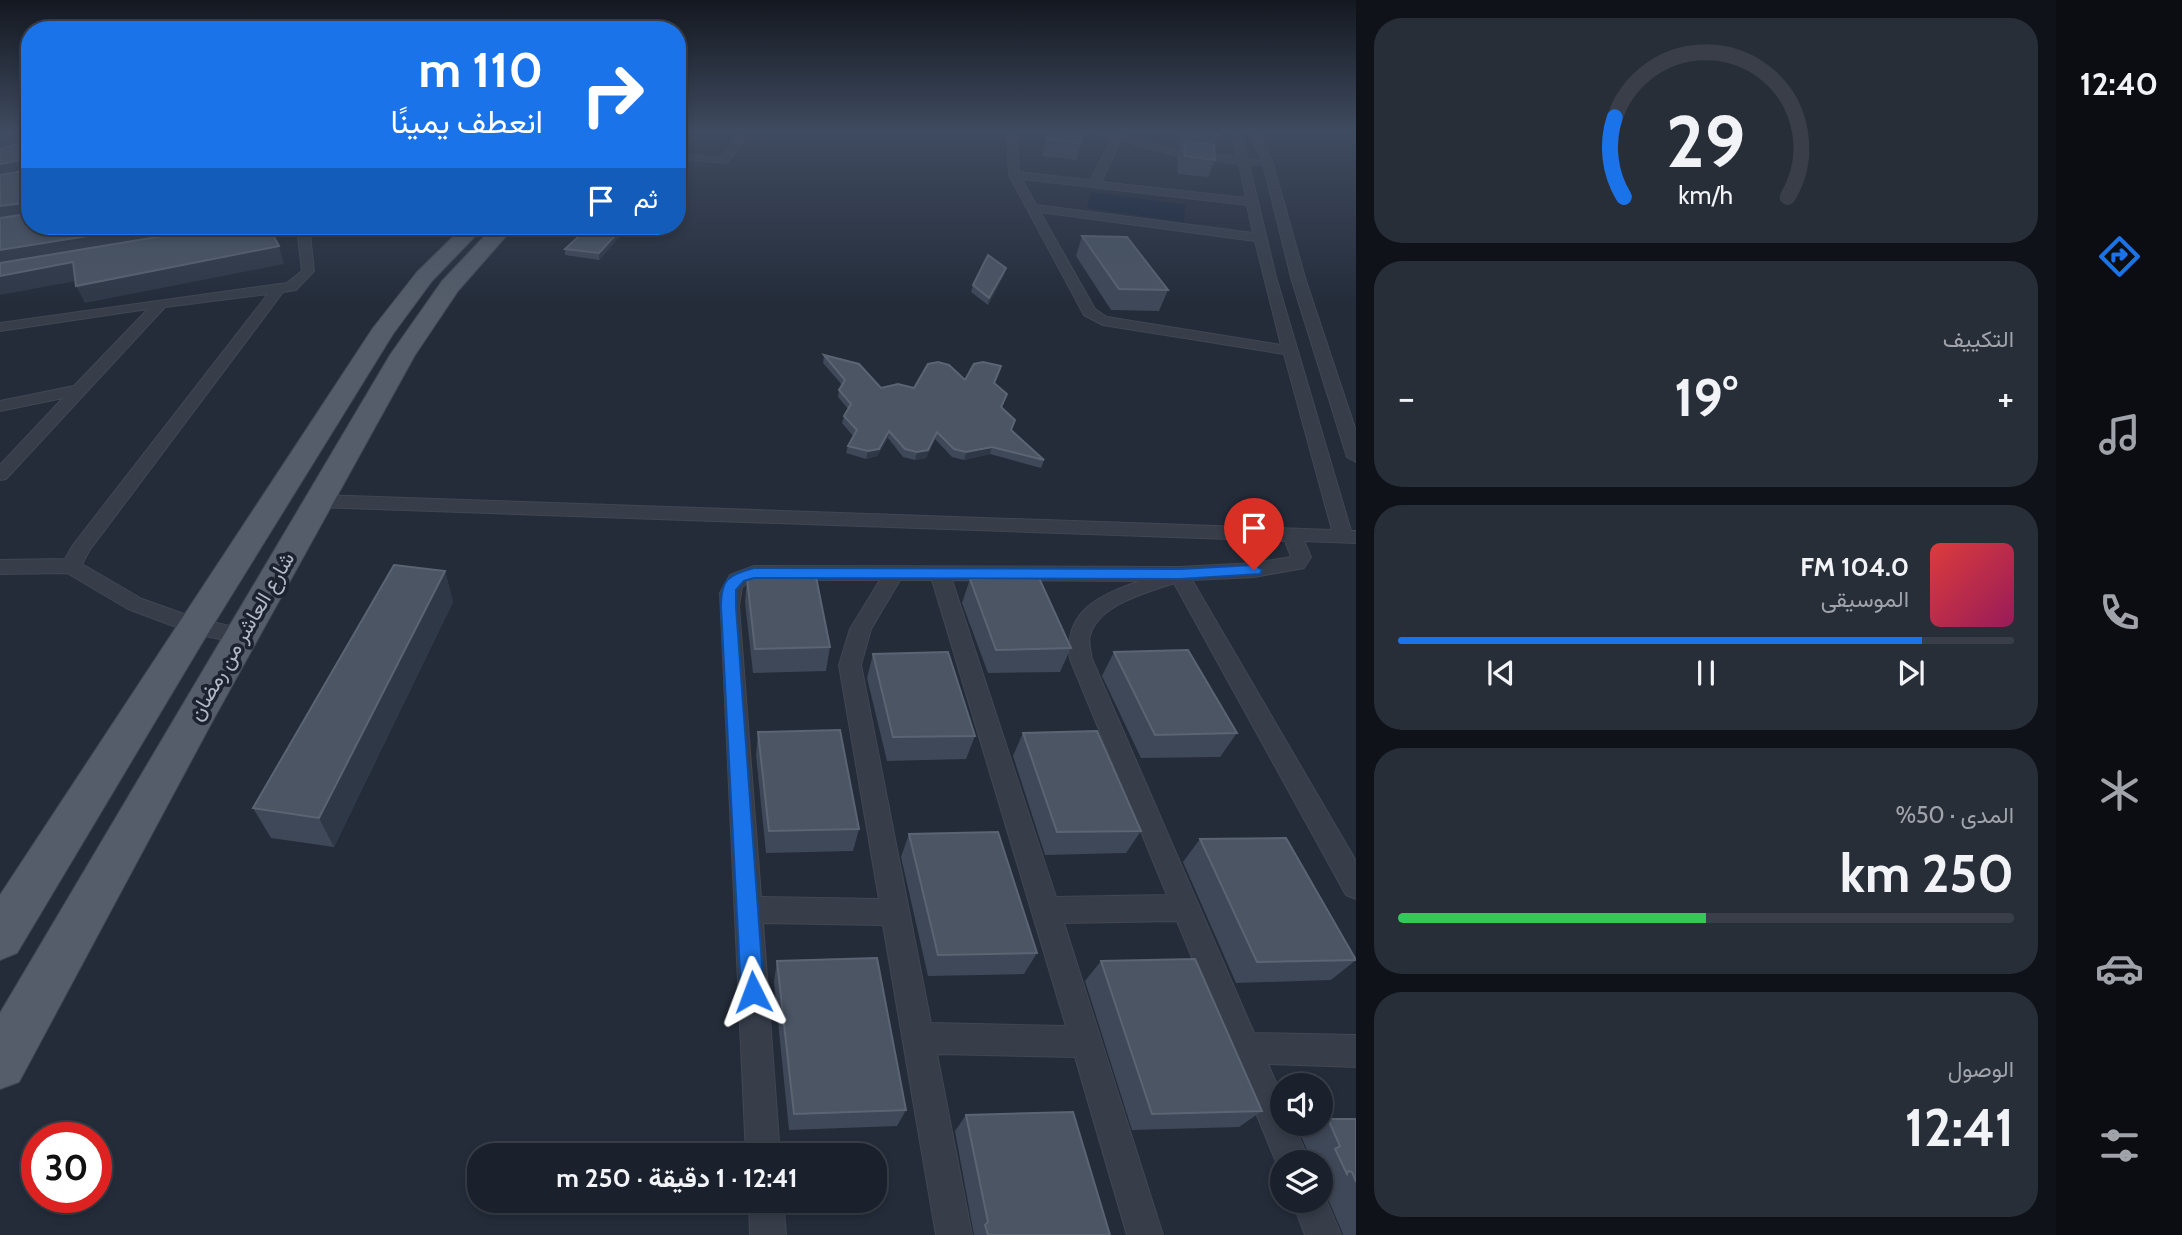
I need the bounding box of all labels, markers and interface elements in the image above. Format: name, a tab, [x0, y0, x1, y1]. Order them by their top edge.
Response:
text: 110 m	[419, 40, 543, 99]
icon: right	[567, 49, 658, 140]
text: 12:40	[2080, 64, 2158, 103]
text: 29	[1666, 97, 1746, 185]
text: انعطف يمينًا	[391, 102, 543, 141]
text: km/h	[1679, 180, 1733, 210]
icon: arrive	[582, 182, 620, 220]
text: ثم	[634, 183, 658, 215]
icon: directions	[2095, 232, 2144, 281]
text: التكييف	[1943, 325, 2014, 353]
text: 19°	[1674, 366, 1738, 429]
text: −	[1398, 374, 1415, 421]
text: +	[1997, 374, 2014, 421]
icon: music	[2095, 410, 2144, 459]
pin	[1224, 498, 1284, 570]
icon: arrive	[1235, 509, 1273, 547]
street label: شارع العاشر من رمضان	[183, 547, 301, 726]
text: 104.0 FM	[1800, 551, 1909, 583]
text: الموسيقى	[1821, 585, 1909, 613]
icon: phone	[2095, 588, 2144, 637]
icon: previous	[1482, 654, 1520, 692]
icon: pause	[1687, 654, 1725, 692]
icon: next	[1892, 654, 1930, 692]
icon: climate	[2095, 766, 2144, 815]
text: المدى · 50%	[1895, 801, 2014, 829]
text: 250 km	[1840, 842, 2014, 905]
icon: car	[2095, 944, 2144, 993]
position arrow	[716, 955, 790, 1029]
text: الوصول	[1948, 1055, 2014, 1083]
map controls	[1270, 1073, 1333, 1213]
button: sound	[1270, 1073, 1333, 1136]
text: 12:41	[1905, 1096, 2014, 1159]
icon: filters	[2095, 1121, 2144, 1170]
speed limit sign: 30	[21, 1122, 112, 1213]
button: layers	[1270, 1150, 1333, 1213]
text: 12:41 · 1 دقيقة · 250 m	[556, 1162, 798, 1194]

